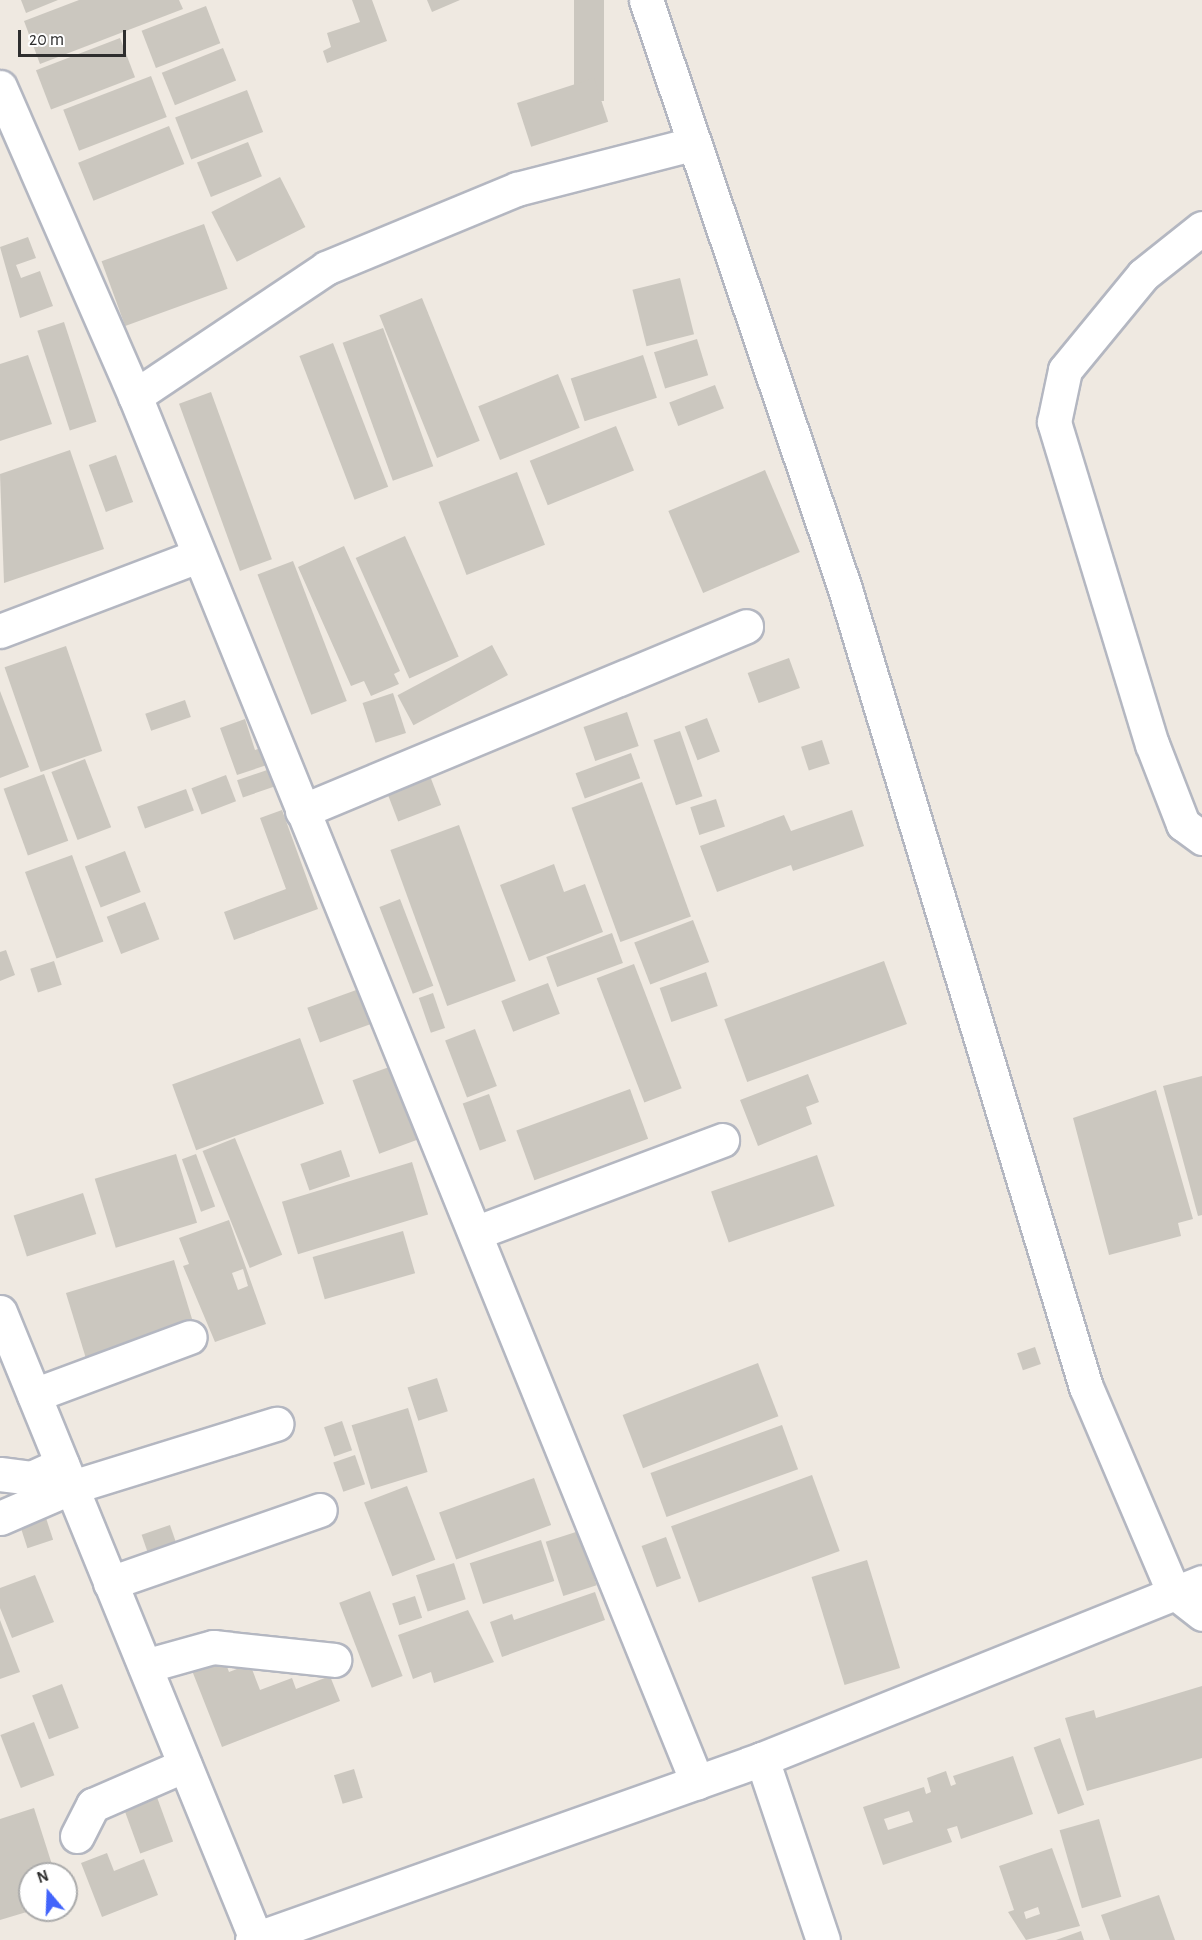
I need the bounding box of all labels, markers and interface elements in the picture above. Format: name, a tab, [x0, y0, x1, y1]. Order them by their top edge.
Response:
scale bar	[21, 18, 129, 56]
text: 20 m	[29, 31, 64, 49]
north arrow	[18, 1862, 78, 1922]
text: N	[35, 1867, 51, 1886]

